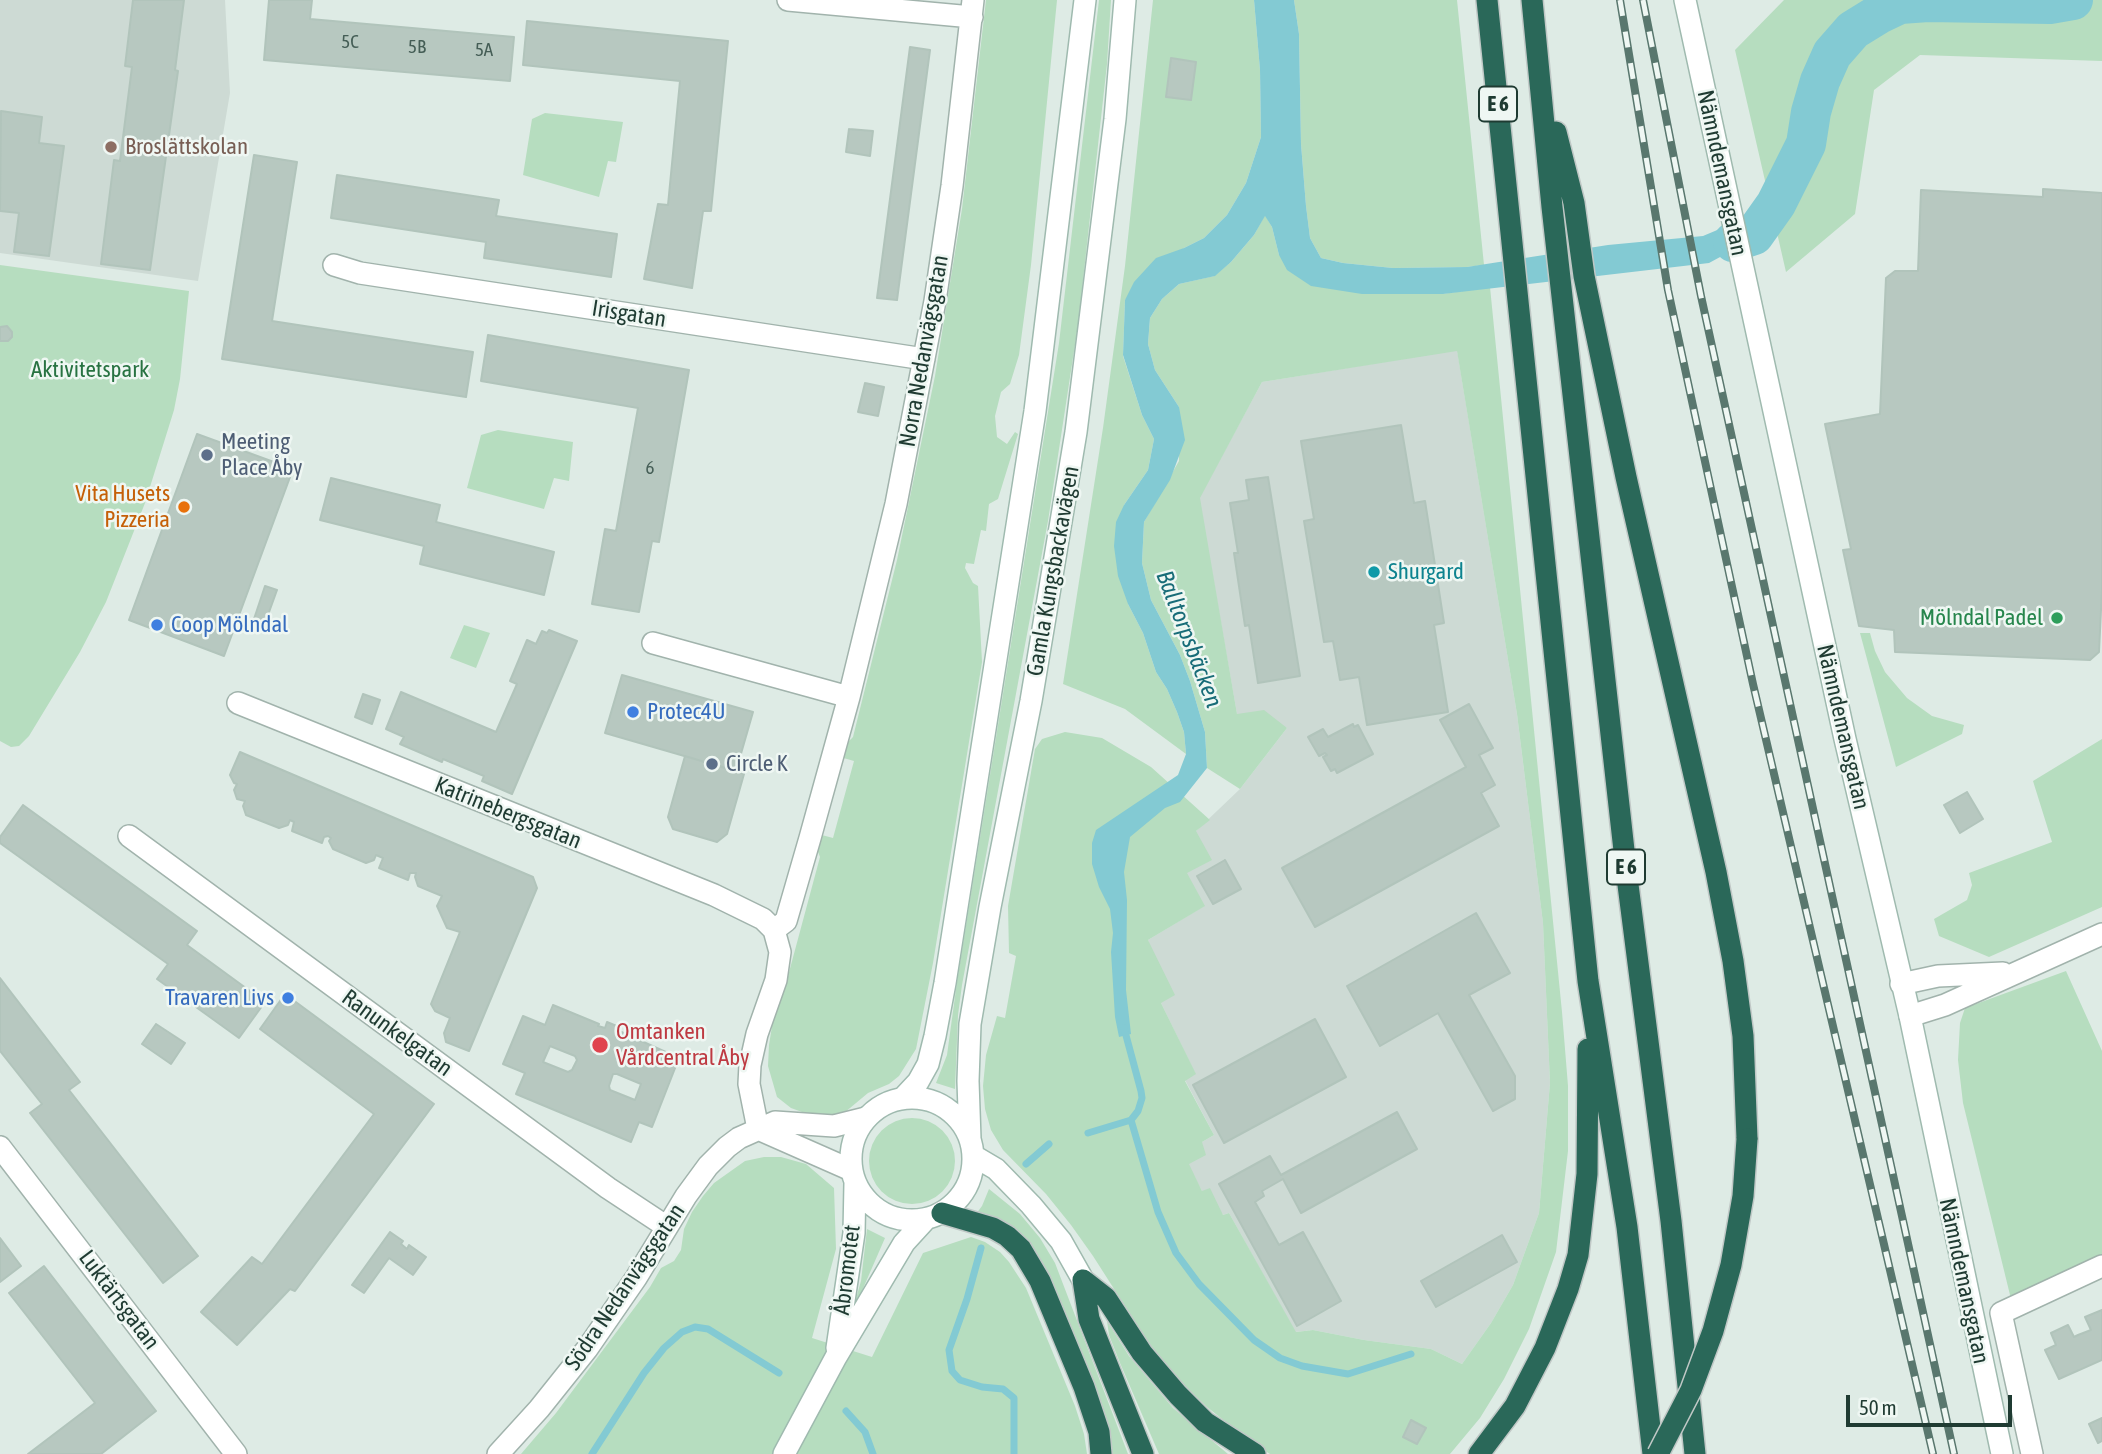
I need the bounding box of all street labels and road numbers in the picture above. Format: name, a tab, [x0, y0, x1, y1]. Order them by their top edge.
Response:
road number: E 6	[1479, 86, 1517, 122]
street label: Nämndemansgatan	[1691, 88, 1753, 258]
street label: Norra Nedanvägsgatan	[894, 253, 954, 449]
street label: Irisgatan	[590, 295, 668, 333]
street label: Gamla Kungsbackavägen	[1021, 464, 1085, 678]
street label: Nämndemansgatan	[1811, 642, 1875, 812]
street label: Katrinebergsgatan	[431, 771, 585, 855]
road number: E 6	[1607, 850, 1645, 884]
street label: Ranunkelgatan	[336, 984, 458, 1082]
street label: Nämndemansgatan	[1933, 1196, 1995, 1366]
street label: Södra Nedanvägsgatan	[559, 1199, 691, 1375]
street label: Åbromotet	[828, 1223, 866, 1317]
street label: Luktärtsgatan	[73, 1245, 165, 1355]

